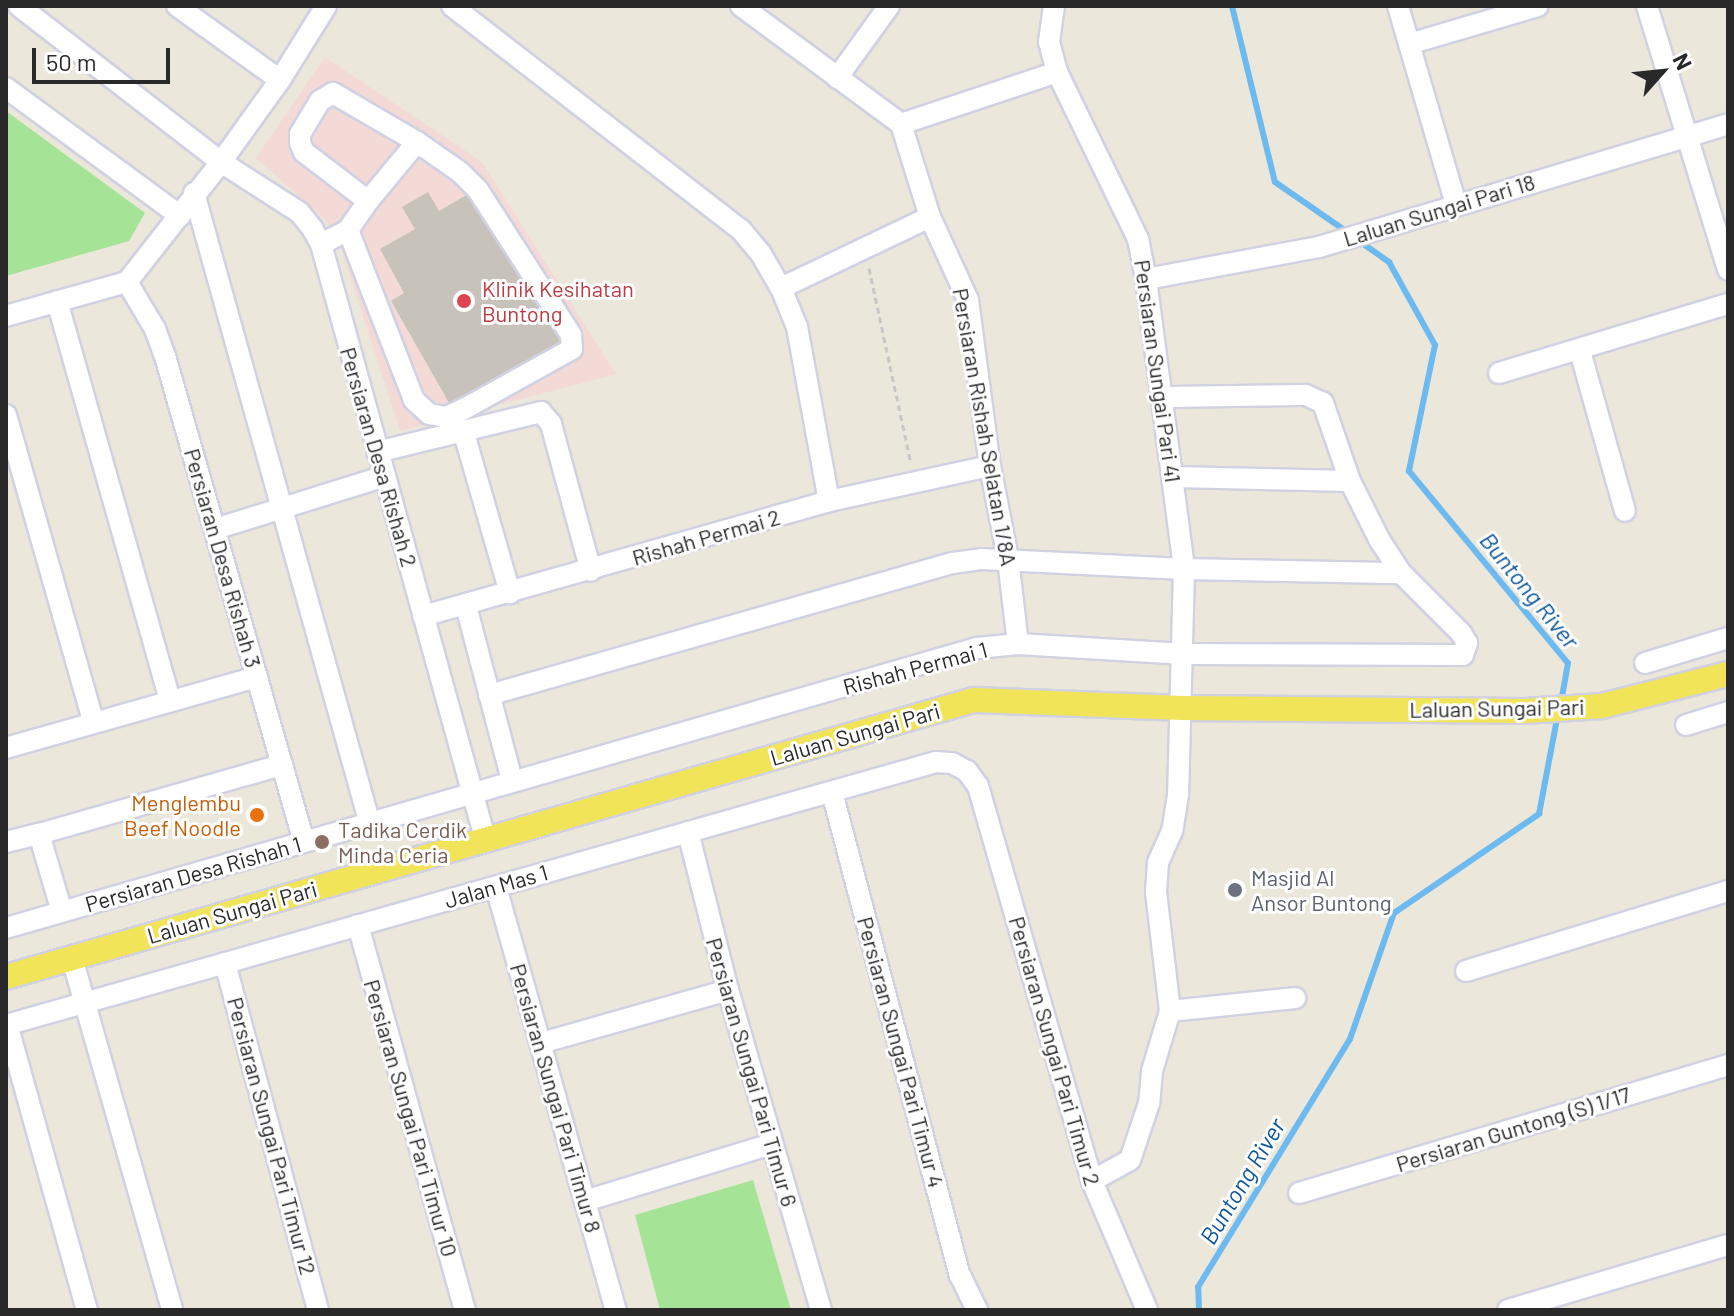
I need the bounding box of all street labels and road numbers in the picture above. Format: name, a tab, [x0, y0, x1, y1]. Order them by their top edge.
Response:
street label: Laluan Sungai Pari 18	[1340, 168, 1538, 252]
street label: Persiaran Sungai Pari 41	[1129, 258, 1187, 484]
street label: Persiaran Rishah Selatan 1/8A	[948, 286, 1022, 568]
street label: Persiaran Desa Rishah 2	[335, 344, 423, 570]
street label: Persiaran Desa Rishah 3	[179, 445, 267, 671]
street label: Rishah Permai 2	[629, 503, 783, 571]
street label: Rishah Permai 1	[840, 636, 990, 700]
street label: Laluan Sungai Pari	[1409, 693, 1585, 723]
street label: Laluan Sungai Pari	[767, 697, 943, 771]
street label: Persiaran Desa Rishah 1	[82, 831, 304, 917]
street label: Jalan Mas 1	[441, 859, 551, 913]
street label: Laluan Sungai Pari	[144, 875, 320, 949]
street label: Persiaran Sungai Pari Timur 2	[1004, 913, 1106, 1189]
street label: Persiaran Sungai Pari Timur 4	[852, 914, 950, 1190]
street label: Persiaran Sungai Pari Timur 6	[701, 935, 803, 1209]
street label: Persiaran Sungai Pari Timur 8	[505, 960, 607, 1236]
street label: Persiaran Sungai Pari Timur 10	[359, 976, 463, 1260]
street label: Persiaran Sungai Pari Timur 12	[222, 994, 322, 1278]
street label: Persiaran Guntong (S) 1/17	[1393, 1081, 1633, 1177]

